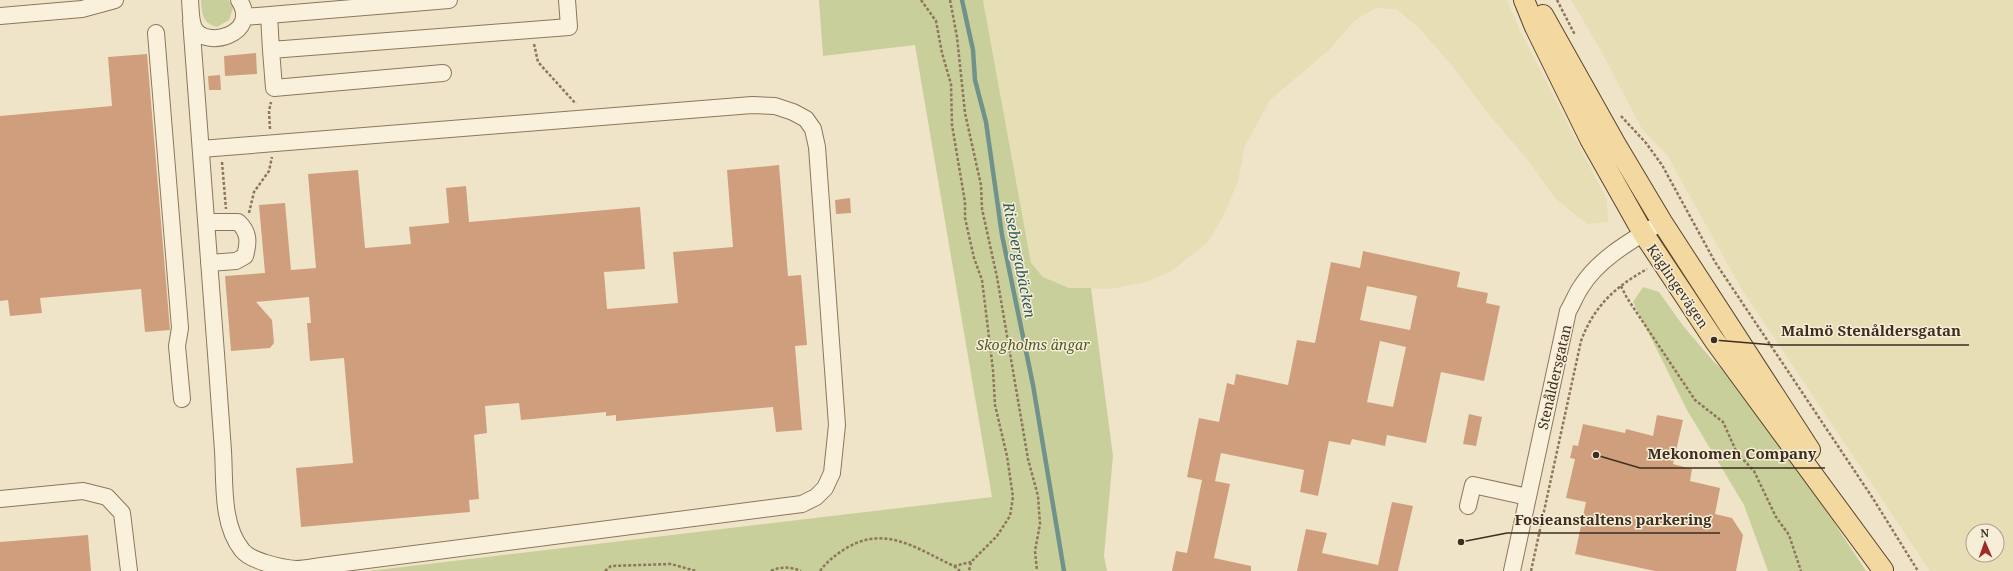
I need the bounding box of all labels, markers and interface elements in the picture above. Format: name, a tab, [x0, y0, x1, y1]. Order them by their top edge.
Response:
water label: Risebergabäcken	[999, 199, 1041, 320]
street label: Käglingevägen	[1643, 240, 1713, 332]
callout: Malmö Stenåldersgatan	[1774, 318, 1969, 345]
text: Malmö Stenåldersgatan	[1781, 320, 1961, 340]
street label: Stenåldersgatan	[1533, 322, 1575, 432]
park label: Skogholms ängar	[976, 335, 1090, 354]
callout: Mekonomen Company	[1640, 441, 1825, 468]
text: Mekonomen Company	[1648, 443, 1817, 463]
callout: Fosieanstaltens parkering	[1507, 506, 1720, 533]
text: Fosieanstaltens parkering	[1514, 509, 1712, 529]
north arrow	[1965, 523, 2005, 563]
text: N	[1980, 525, 1990, 540]

